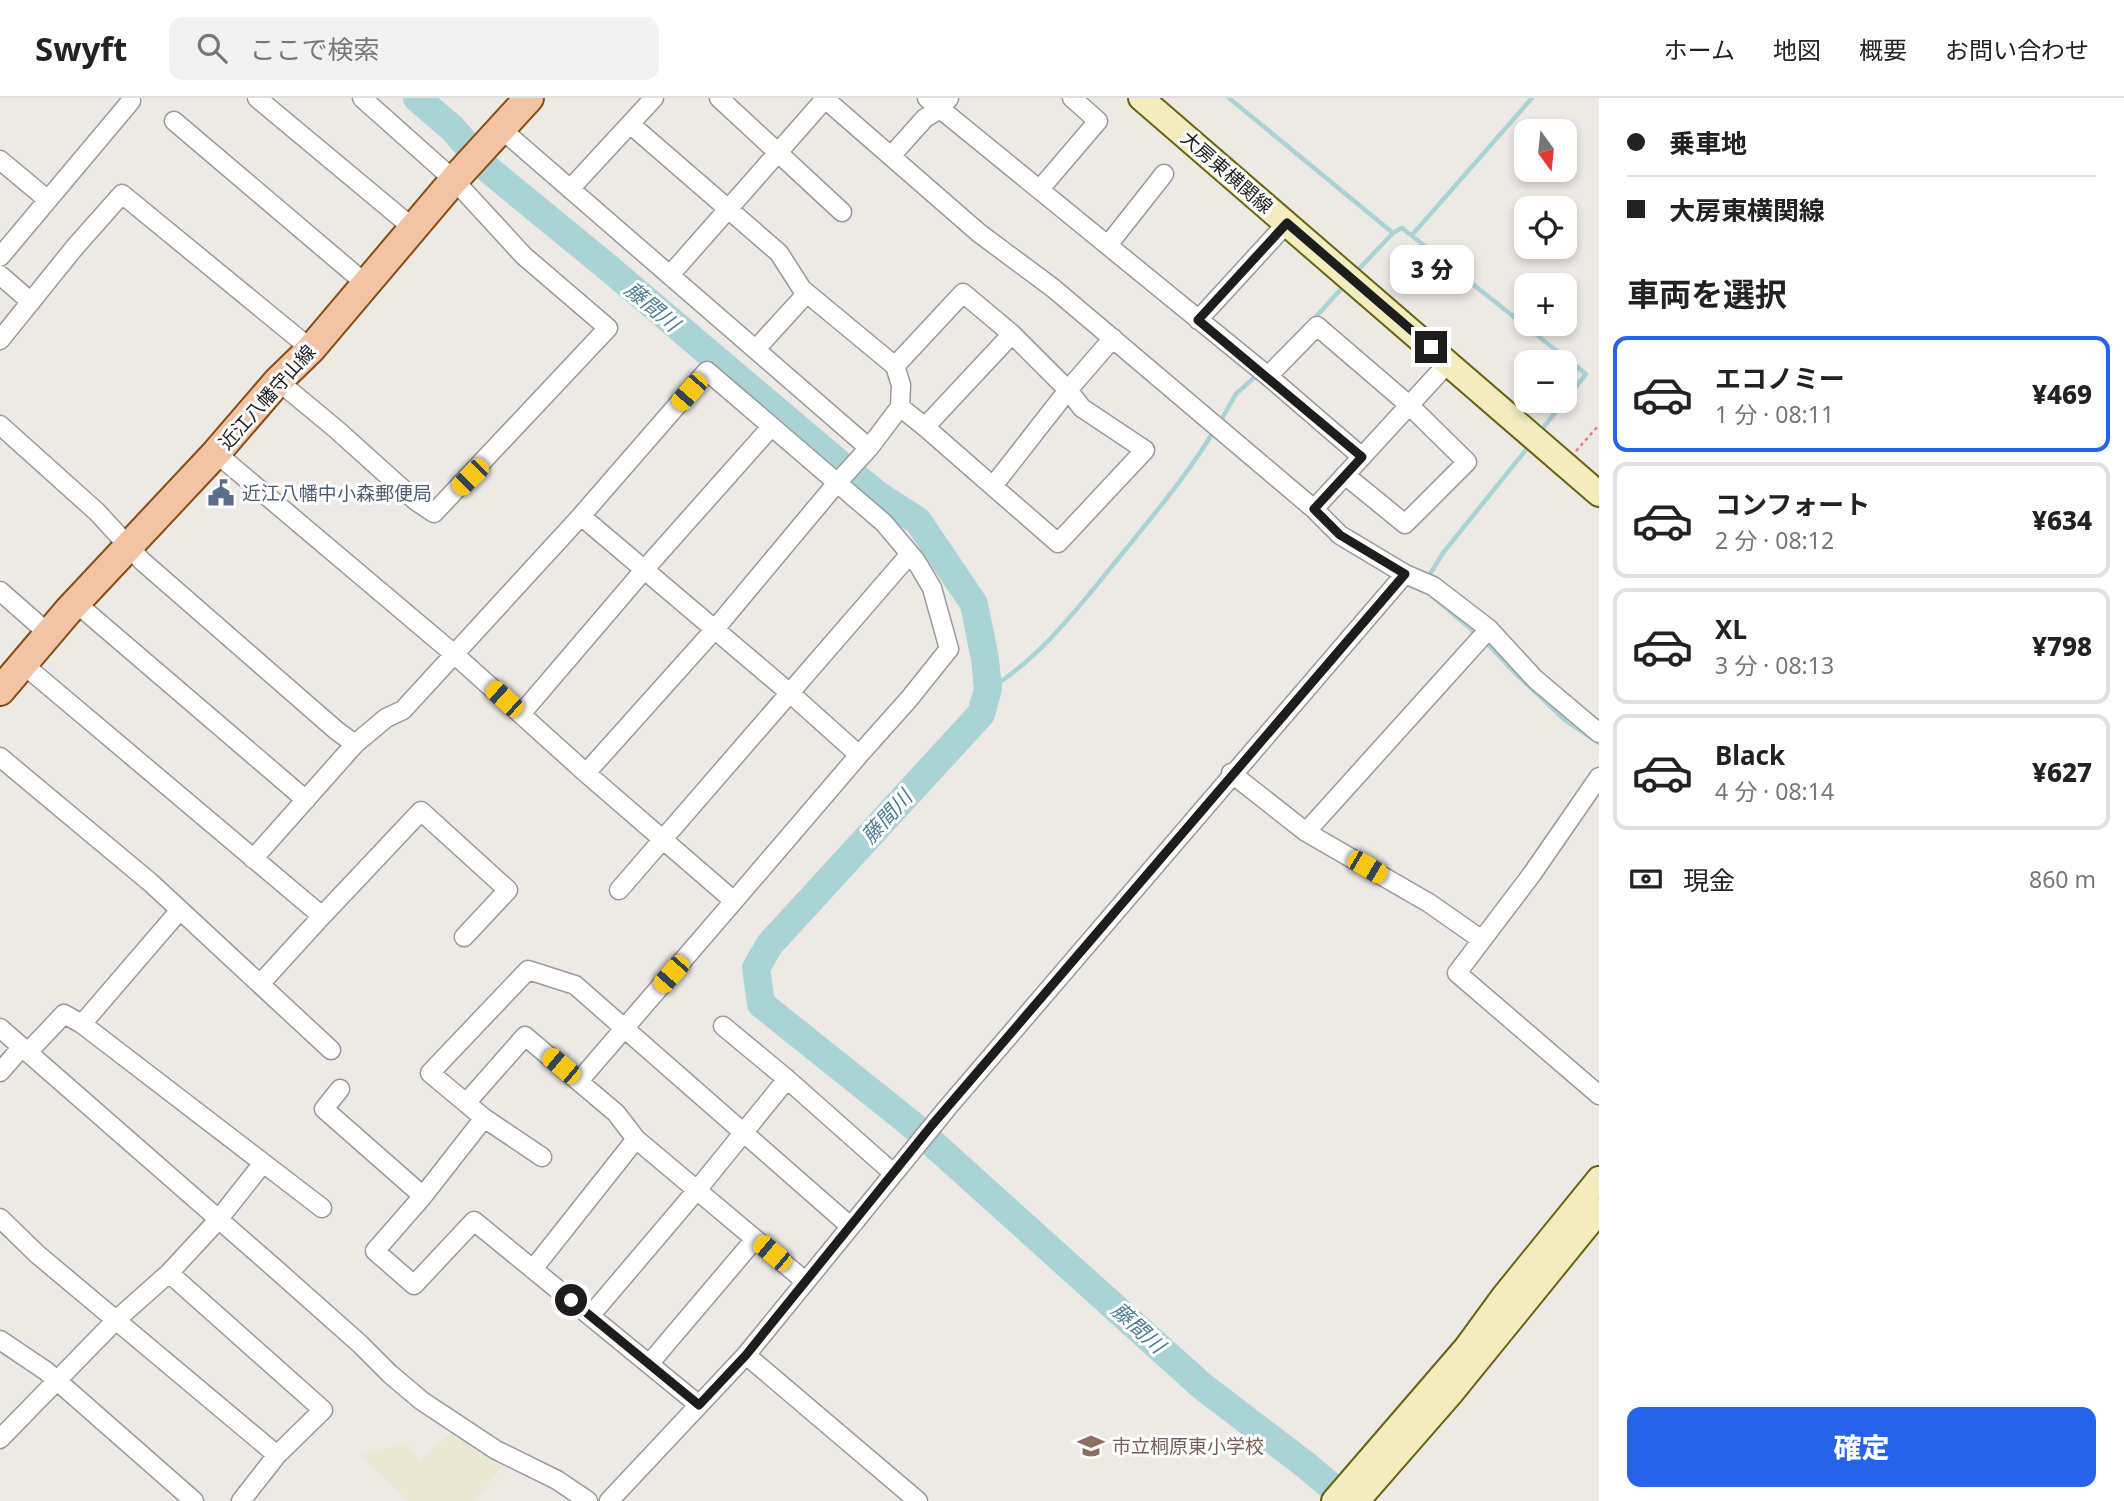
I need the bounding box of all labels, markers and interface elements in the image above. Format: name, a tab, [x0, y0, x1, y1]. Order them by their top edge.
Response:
search box	[169, 17, 659, 80]
text: Swyft	[35, 26, 127, 71]
icon: search	[193, 29, 231, 67]
text: ここで検索	[249, 31, 379, 67]
text: ホーム	[1664, 33, 1735, 66]
text: 地図	[1773, 33, 1821, 66]
text: 概要	[1859, 33, 1907, 66]
text: お問い合わせ	[1945, 33, 2089, 66]
north arrow	[1514, 119, 1577, 182]
map controls	[1514, 119, 1577, 413]
street label: 大房東横関線	[1175, 125, 1279, 219]
text: 乗車地	[1669, 125, 1747, 161]
text: 大房東横関線	[1669, 192, 1825, 228]
button: locate	[1514, 196, 1577, 259]
callout: 3 分	[1389, 246, 1473, 294]
text: 3 分	[1411, 253, 1453, 285]
text: 車両を選択	[1627, 272, 1787, 315]
button: +	[1514, 273, 1577, 336]
water label: 藤間川	[620, 275, 687, 338]
route end	[1415, 331, 1447, 363]
street label: 近江八幡守山線	[213, 339, 321, 455]
button: −	[1514, 350, 1577, 413]
text: エコノミー	[1715, 360, 1845, 396]
icon: car	[1631, 363, 1694, 426]
car	[668, 369, 711, 415]
text: ¥469	[2032, 376, 2092, 412]
text: 1 分 · 08:11	[1715, 398, 1834, 430]
car	[448, 455, 493, 499]
public building icon: 近江八幡中小森郵便局	[206, 478, 236, 508]
place label: 近江八幡中小森郵便局	[242, 480, 432, 506]
text: コンフォート	[1715, 486, 1870, 522]
icon: car	[1631, 489, 1694, 552]
text: ¥634	[2032, 502, 2092, 538]
text: 2 分 · 08:12	[1715, 524, 1834, 556]
text: XL	[1715, 611, 1747, 647]
icon: car	[1631, 615, 1694, 678]
text: ¥798	[2032, 628, 2092, 664]
text: 3 分 · 08:13	[1715, 649, 1834, 681]
car	[482, 677, 527, 721]
text: Black	[1715, 737, 1785, 773]
icon: car	[1631, 741, 1694, 804]
text: ¥627	[2032, 754, 2092, 790]
text: 4 分 · 08:14	[1715, 775, 1834, 807]
water label: 藤間川	[855, 782, 919, 849]
car	[1344, 847, 1391, 887]
icon: cash	[1627, 860, 1665, 898]
text: 現金	[1683, 862, 1735, 898]
text: 860 m	[2029, 863, 2096, 895]
car	[650, 951, 693, 997]
car	[539, 1044, 584, 1088]
car	[750, 1231, 795, 1275]
route start	[555, 1284, 587, 1316]
water label: 藤間川	[1106, 1296, 1173, 1360]
button: 確定	[1627, 1407, 2096, 1487]
school or university icon: 市立桐原東小学校	[1076, 1431, 1106, 1461]
place label: 市立桐原東小学校	[1112, 1433, 1264, 1459]

